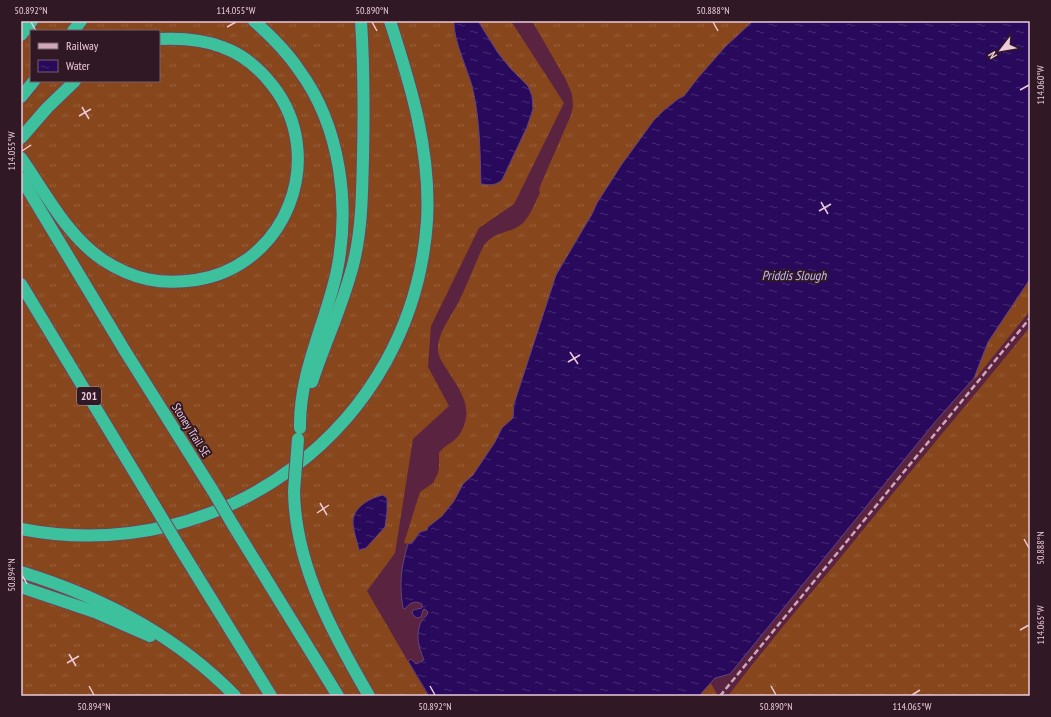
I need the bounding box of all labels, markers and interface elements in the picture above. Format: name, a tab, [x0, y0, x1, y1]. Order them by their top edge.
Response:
text: 50.892°N	[14, 4, 48, 17]
text: 114.055°W	[217, 4, 256, 17]
text: 50.890°N	[355, 4, 389, 17]
text: 50.888°N	[696, 4, 730, 17]
legend	[30, 30, 160, 82]
north arrow	[981, 30, 1021, 70]
text: Railway	[66, 38, 99, 53]
text: N	[985, 49, 1000, 61]
text: Water	[66, 58, 91, 73]
text: 114.060°W	[1034, 65, 1047, 104]
text: 114.055°W	[5, 131, 18, 170]
water label: Priddis Slough	[762, 267, 827, 284]
road number: 201	[77, 387, 101, 405]
street label: Stoney Trail SE	[169, 400, 214, 459]
text: 50.888°N	[1034, 531, 1047, 565]
text: 50.894°N	[5, 558, 18, 592]
text: 114.065°W	[1034, 605, 1047, 644]
text: 50.894°N	[77, 700, 111, 713]
text: 50.892°N	[418, 700, 452, 713]
text: 50.890°N	[759, 700, 793, 713]
text: 114.065°W	[893, 700, 932, 713]

